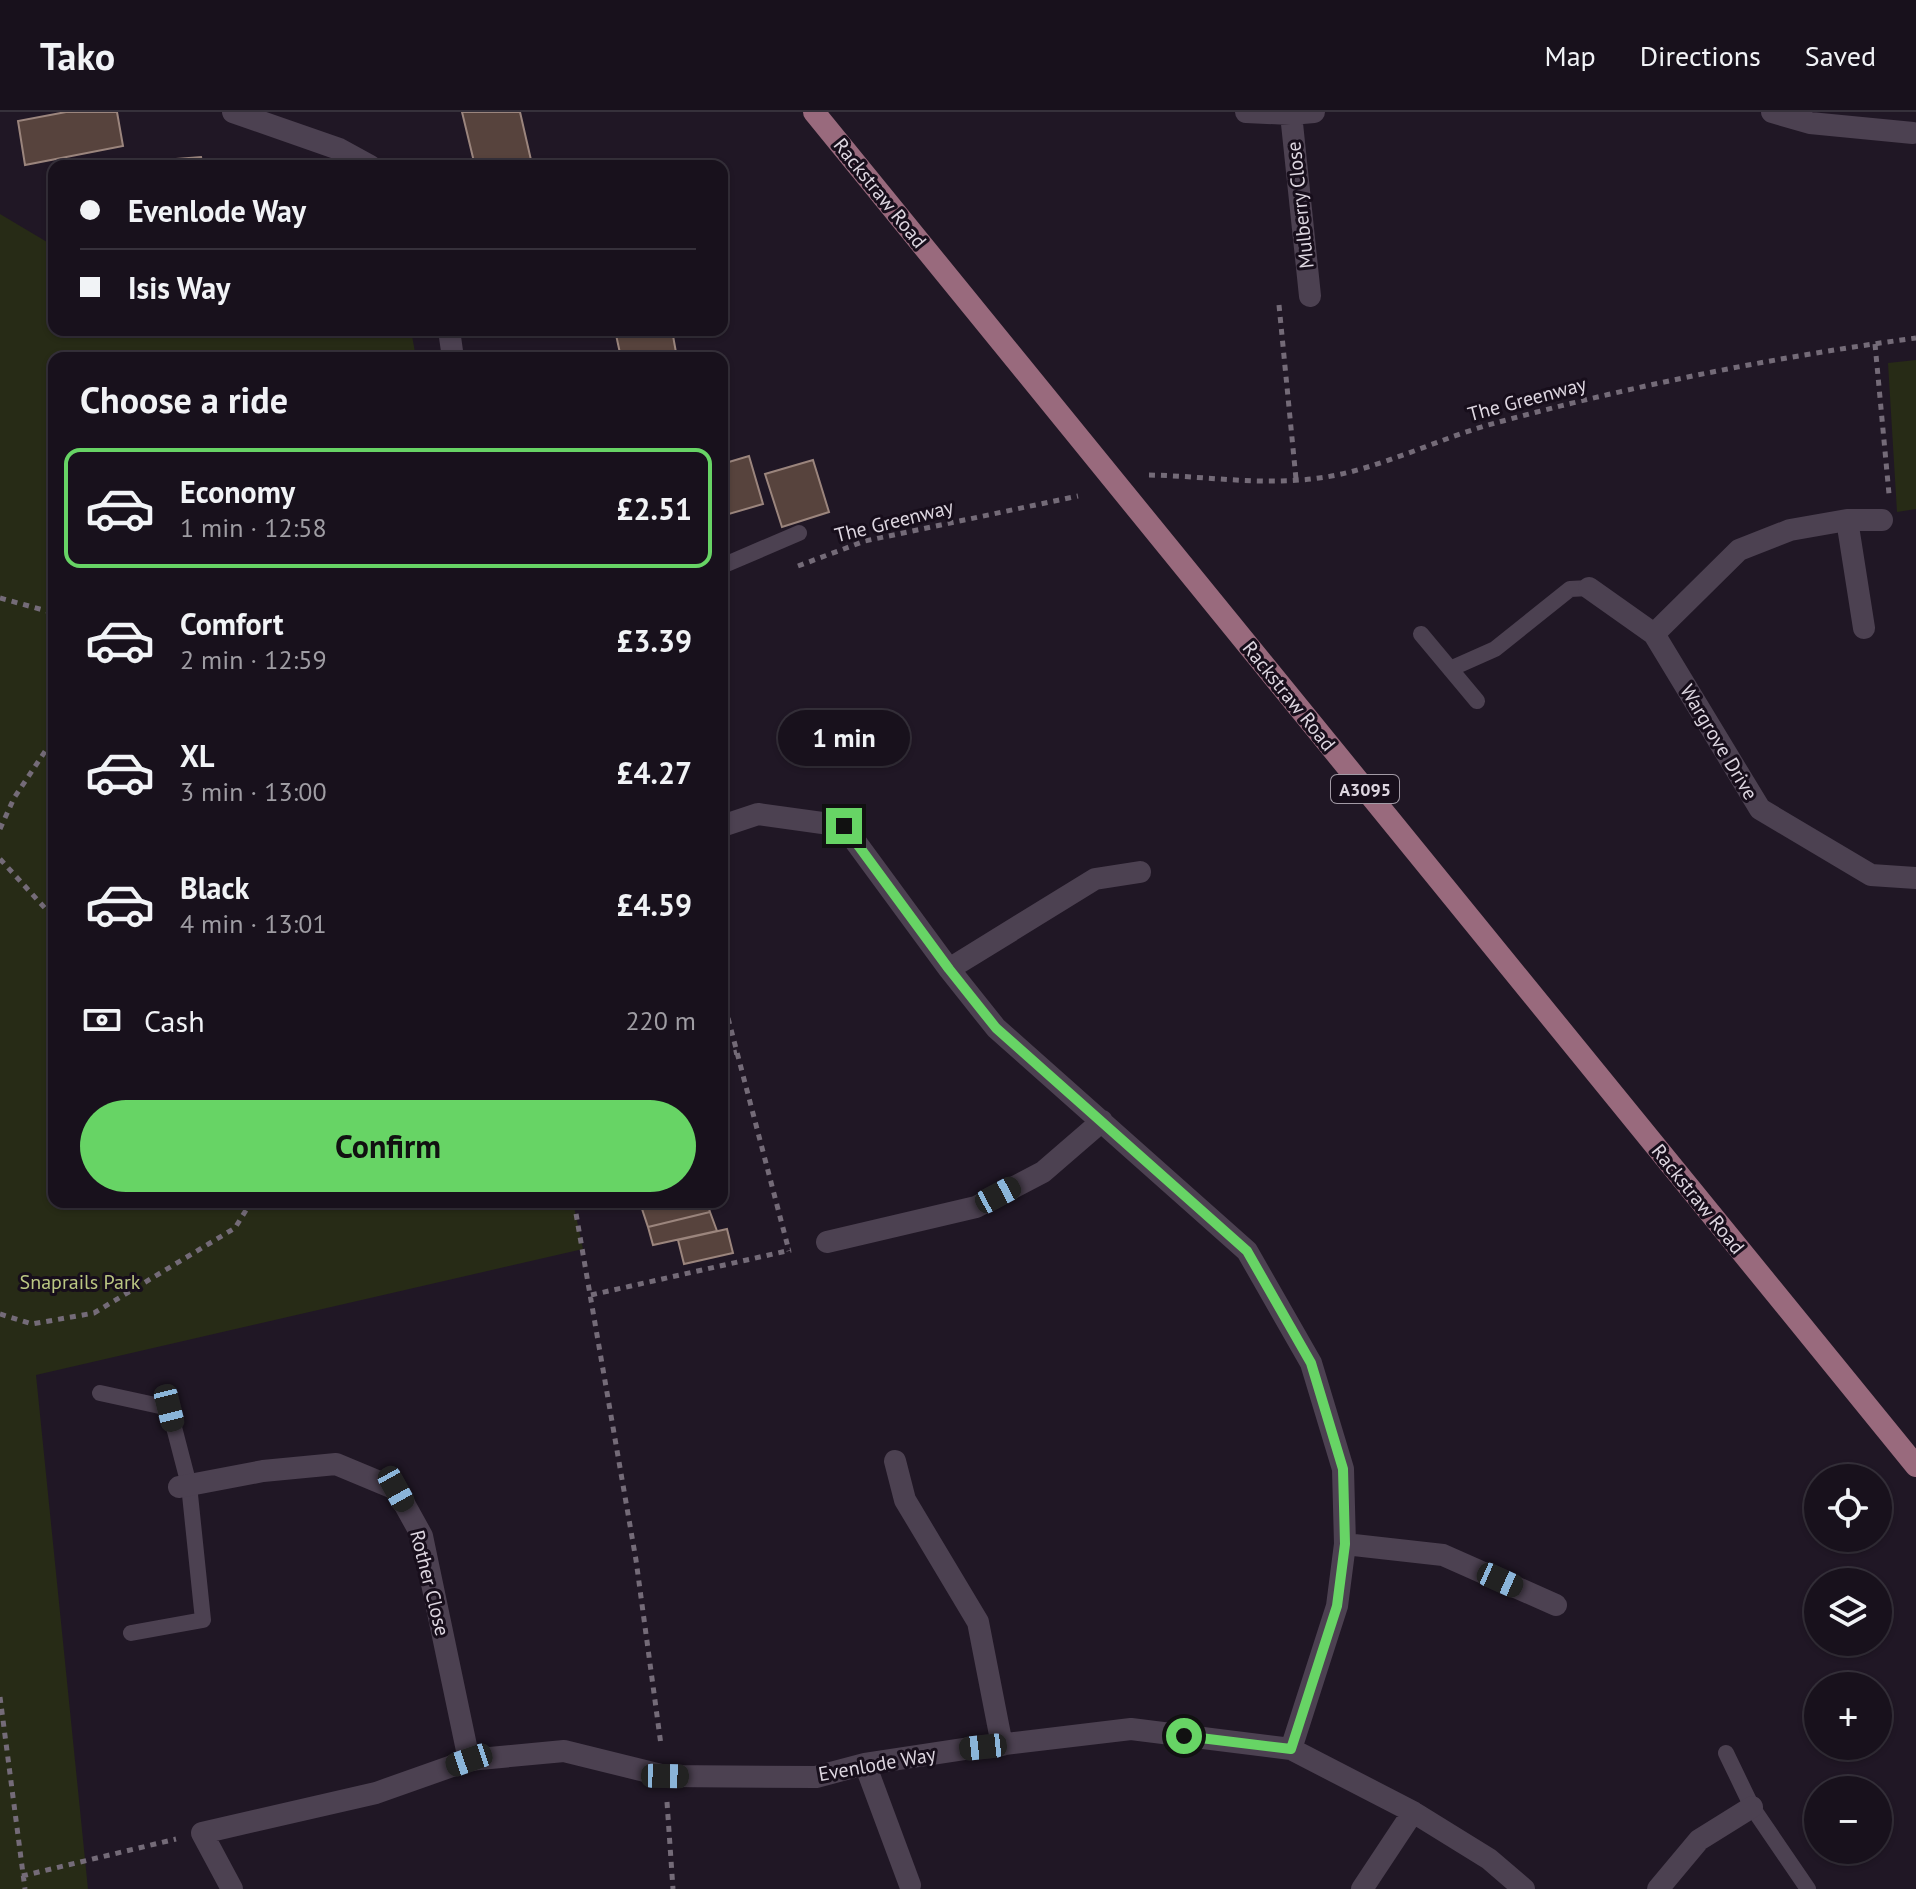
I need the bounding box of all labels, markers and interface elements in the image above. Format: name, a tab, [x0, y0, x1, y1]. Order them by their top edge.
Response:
text: Tako	[40, 31, 115, 80]
text: Map	[1545, 37, 1596, 74]
text: Directions	[1640, 37, 1761, 74]
text: Saved	[1805, 37, 1876, 74]
street label: Rackstraw Road	[828, 133, 932, 253]
street label: Mulberry Close	[1280, 140, 1320, 270]
text: Evenlode Way	[128, 191, 306, 230]
text: Isis Way	[128, 268, 230, 307]
street label: The Greenway	[1465, 371, 1590, 427]
text: Choose a ride	[80, 376, 288, 423]
icon: car	[84, 472, 156, 544]
text: Economy	[180, 472, 295, 511]
text: £2.51	[617, 489, 692, 528]
street label: The Greenway	[832, 494, 957, 548]
text: 1 min · 12:58	[180, 511, 327, 544]
icon: car	[84, 604, 156, 676]
text: Comfort	[180, 604, 283, 643]
text: £3.39	[617, 621, 692, 660]
street label: Rackstraw Road	[1237, 636, 1341, 756]
text: 2 min · 12:59	[180, 643, 327, 676]
street label: Wargrove Drive	[1674, 679, 1764, 805]
callout: 1 min	[778, 710, 910, 766]
text: 1 min	[812, 721, 876, 754]
icon: car	[84, 736, 156, 808]
text: XL	[180, 736, 214, 775]
text: £4.27	[617, 753, 692, 792]
text: 3 min · 13:00	[180, 775, 327, 808]
road number: A3095	[1331, 775, 1399, 803]
route end	[826, 808, 862, 844]
icon: car	[84, 868, 156, 940]
text: Black	[180, 868, 249, 907]
text: £4.59	[617, 885, 692, 924]
text: 4 min · 13:01	[180, 907, 327, 940]
icon: cash	[80, 998, 124, 1042]
text: Cash	[144, 1001, 205, 1040]
text: 220 m	[625, 1004, 696, 1037]
button: Confirm	[80, 1100, 696, 1192]
street label: Rackstraw Road	[1646, 1139, 1750, 1259]
car	[971, 1173, 1025, 1217]
park label: Snaprails Park	[20, 1269, 141, 1295]
car	[152, 1382, 186, 1434]
car	[374, 1462, 418, 1516]
map controls	[1804, 1464, 1892, 1864]
button: locate	[1804, 1464, 1892, 1552]
street label: Rother Close	[404, 1527, 456, 1639]
car	[1473, 1559, 1527, 1601]
button: layers	[1804, 1568, 1892, 1656]
button: +	[1804, 1672, 1892, 1760]
route start	[1166, 1718, 1202, 1754]
car	[958, 1733, 1008, 1761]
car	[442, 1741, 496, 1779]
street label: Evenlode Way	[816, 1741, 938, 1787]
car	[641, 1764, 689, 1788]
button: −	[1804, 1776, 1892, 1864]

